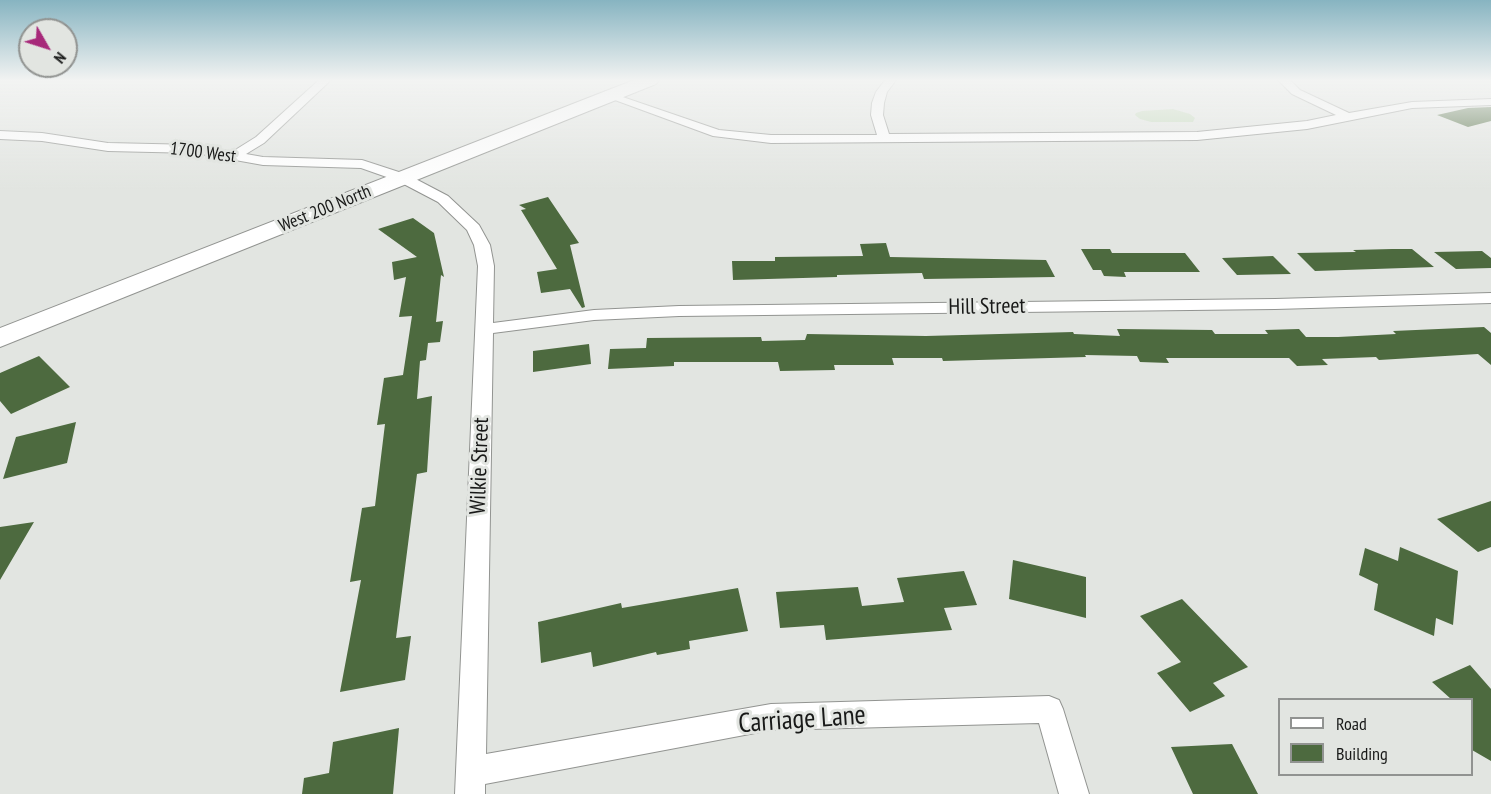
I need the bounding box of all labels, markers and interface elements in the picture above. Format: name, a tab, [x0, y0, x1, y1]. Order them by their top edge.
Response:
north arrow	[18, 18, 78, 78]
text: N	[50, 48, 71, 68]
street label: 1700 West	[169, 138, 237, 168]
street label: West 200 North	[276, 181, 374, 237]
street label: Hill Street	[948, 293, 1026, 321]
street label: Wilkie Street	[465, 417, 495, 515]
legend	[1278, 698, 1473, 776]
street label: Carriage Lane	[737, 699, 867, 741]
text: Road	[1336, 712, 1367, 735]
text: Building	[1336, 742, 1388, 765]

